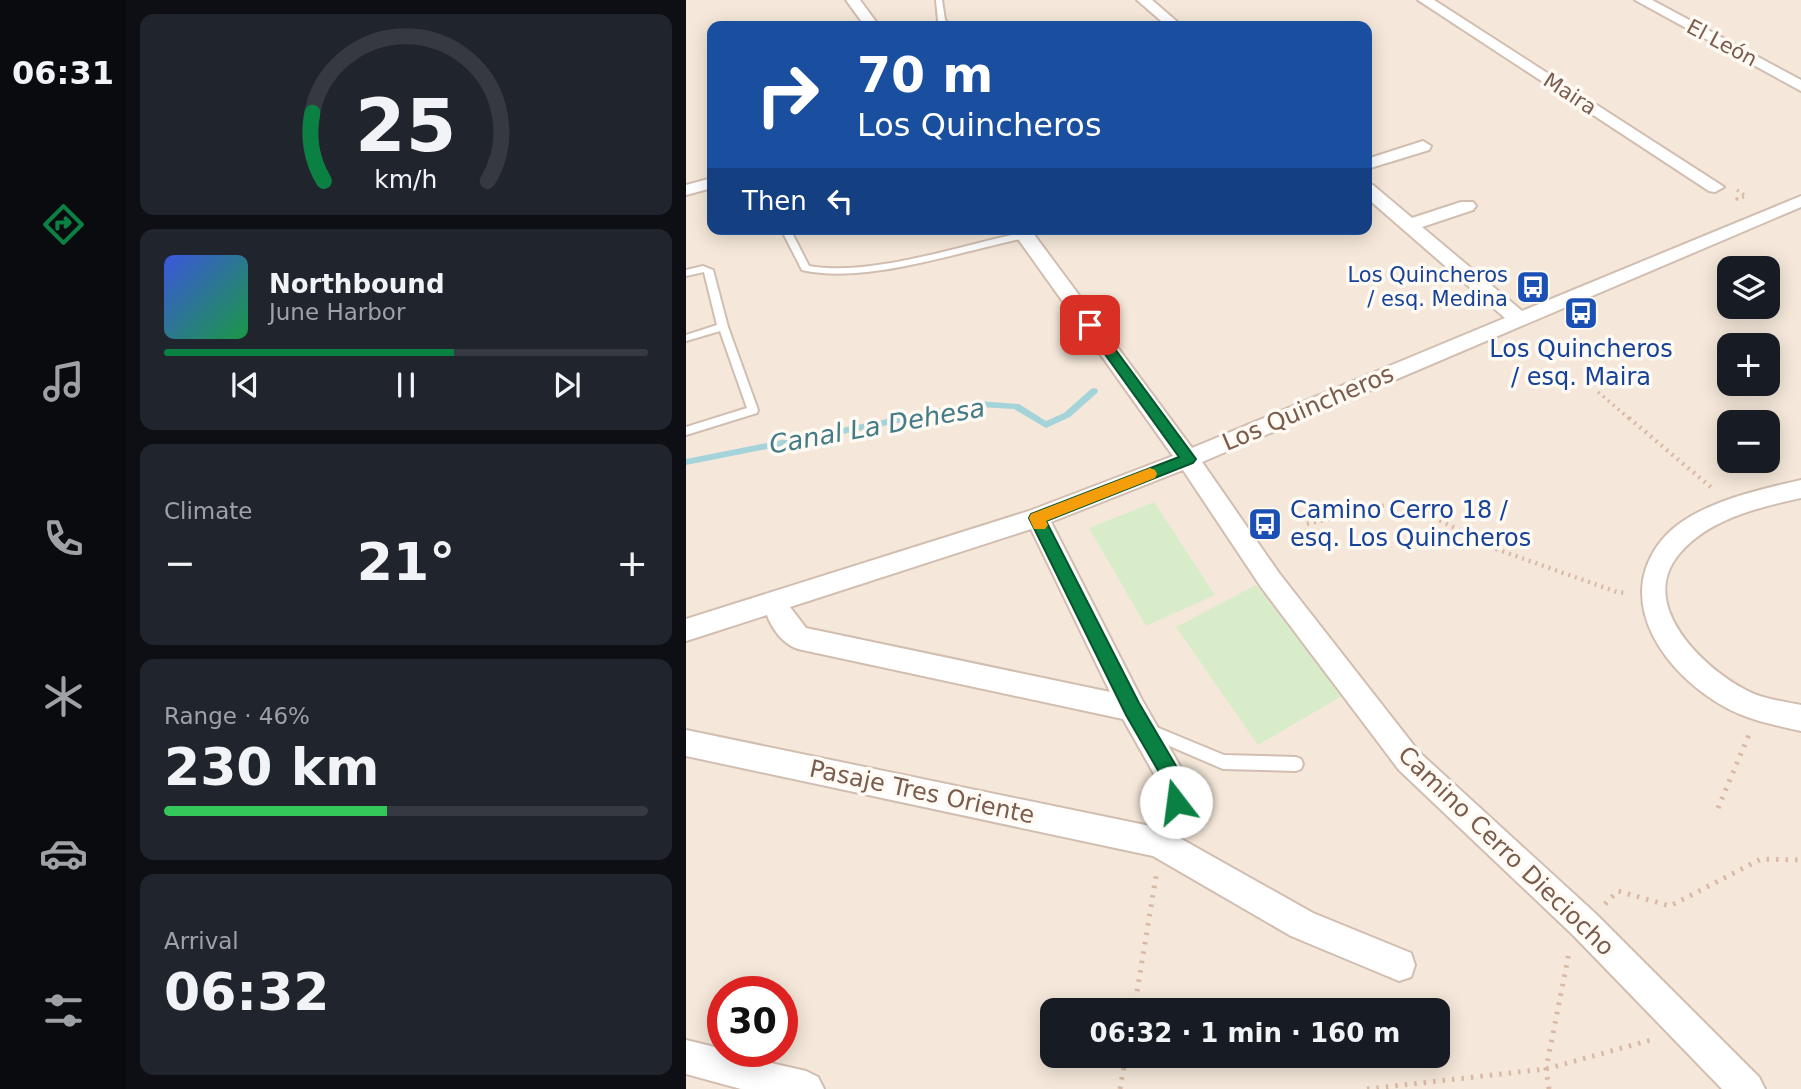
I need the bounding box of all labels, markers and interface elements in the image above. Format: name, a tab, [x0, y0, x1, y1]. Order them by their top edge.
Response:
street label: El León	[1683, 15, 1761, 71]
text: 70 m	[857, 47, 993, 104]
icon: right	[742, 49, 833, 140]
text: 06:31	[12, 54, 114, 92]
street label: Maira	[1539, 68, 1601, 120]
text: 25	[355, 83, 457, 168]
text: Los Quincheros	[857, 106, 1102, 144]
text: km/h	[374, 164, 438, 193]
icon: left	[821, 182, 859, 220]
text: Then	[742, 186, 807, 216]
icon: directions	[39, 200, 88, 249]
map controls	[1717, 256, 1780, 473]
button: layers	[1717, 256, 1780, 319]
place label: Los Quincheros / esq. Medina	[1347, 263, 1508, 311]
bus stop icon: Los Quincheros / esq. Medina	[1514, 268, 1552, 306]
text: Northbound	[269, 269, 445, 299]
bus stop icon: Los Quincheros / esq. Maira	[1562, 294, 1600, 332]
pin	[1060, 295, 1120, 355]
text: June Harbor	[269, 299, 405, 325]
icon: arrive	[1071, 306, 1109, 344]
button: +	[1717, 333, 1780, 396]
place label: Los Quincheros / esq. Maira	[1489, 335, 1673, 391]
icon: music	[39, 357, 88, 406]
street label: Los Quincheros	[1218, 359, 1398, 457]
icon: previous	[226, 366, 264, 404]
icon: pause	[387, 366, 425, 404]
icon: next	[548, 366, 586, 404]
water label: Canal La Dehesa	[767, 392, 987, 460]
button: −	[1717, 410, 1780, 473]
place label: Camino Cerro 18 / esq. Los Quincheros	[1290, 496, 1531, 552]
text: Climate	[164, 498, 253, 524]
bus stop icon: Camino Cerro 18 / esq. Los Quincheros	[1246, 505, 1284, 543]
icon: phone	[39, 514, 88, 563]
text: 21°	[357, 532, 455, 592]
text: −	[164, 541, 196, 585]
text: +	[616, 541, 648, 585]
icon: climate	[39, 672, 88, 721]
text: Range · 46%	[164, 703, 310, 729]
text: 230 km	[164, 737, 379, 797]
street label: Camino Cerro Dieciocho	[1392, 740, 1620, 962]
street label: Pasaje Tres Oriente	[807, 754, 1037, 830]
position arrow	[1139, 765, 1213, 839]
icon: car	[39, 829, 88, 878]
text: Arrival	[164, 928, 239, 954]
text: 06:32	[164, 962, 330, 1022]
speed limit sign: 30	[707, 976, 798, 1067]
icon: filters	[39, 986, 88, 1035]
text: 06:32 · 1 min · 160 m	[1090, 1018, 1400, 1048]

